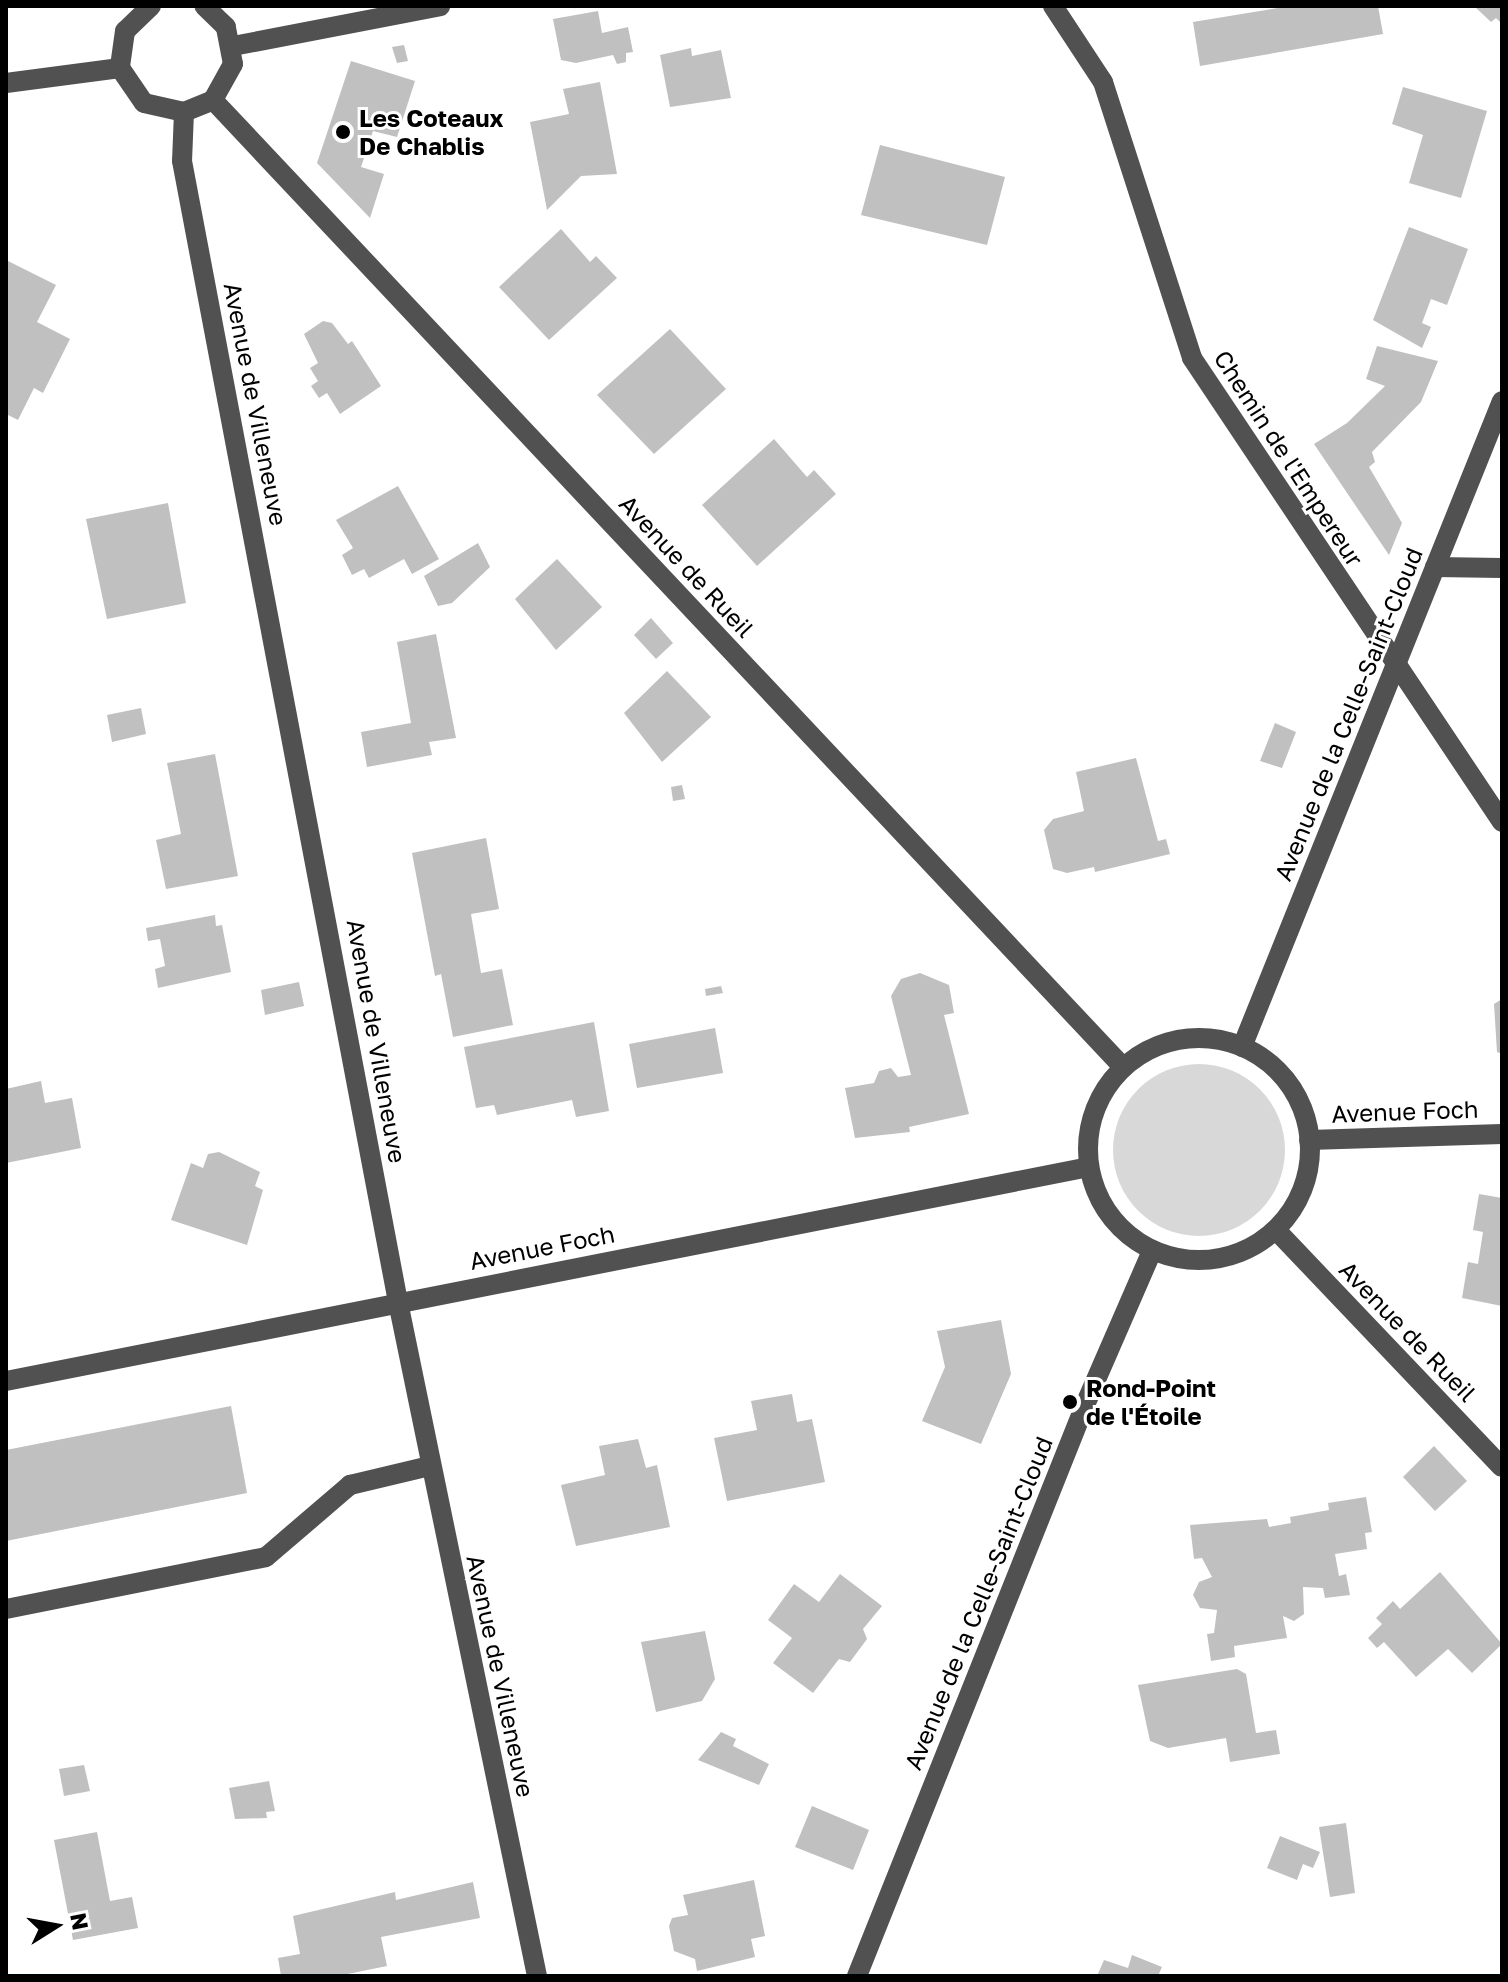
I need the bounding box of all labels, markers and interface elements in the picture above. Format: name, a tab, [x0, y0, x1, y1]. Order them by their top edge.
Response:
place label: Les Coteaux De Chablis	[359, 104, 503, 160]
marker: Les Coteaux De Chablis	[334, 123, 352, 141]
street label: Avenue de Villeneuve	[218, 280, 294, 528]
street label: Chemin de l'Empereur	[1208, 345, 1370, 571]
street label: Avenue de Rueil	[614, 489, 760, 643]
street label: Avenue de la Celle-Saint-Cloud	[1268, 543, 1428, 885]
street label: Avenue de Villeneuve	[341, 917, 413, 1165]
street label: Avenue Foch	[1331, 1094, 1479, 1128]
street label: Avenue Foch	[467, 1219, 617, 1275]
street label: Avenue de Rueil	[1334, 1255, 1482, 1407]
place label: Rond-Point de l'Étoile	[1086, 1374, 1216, 1430]
marker: Rond-Point de l'Étoile	[1061, 1393, 1079, 1411]
street label: Avenue de la Celle-Saint-Cloud	[898, 1432, 1058, 1774]
street label: Avenue de Villeneuve	[461, 1552, 541, 1800]
north arrow	[16, 1886, 96, 1966]
text: N	[65, 1911, 95, 1932]

